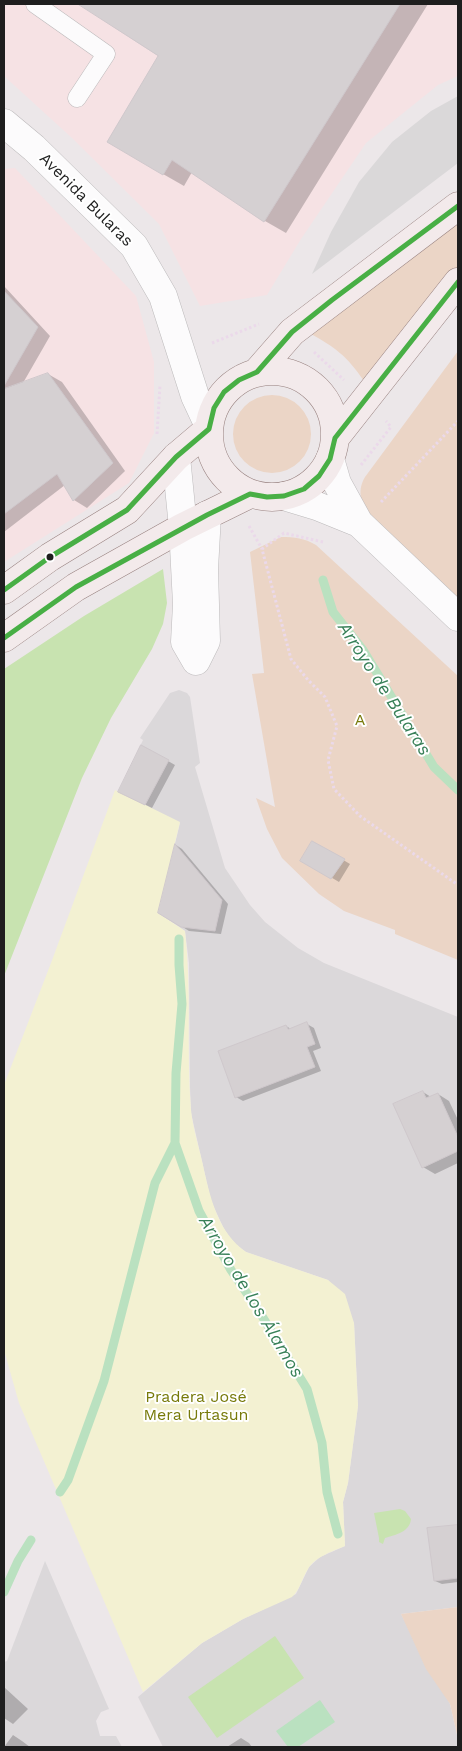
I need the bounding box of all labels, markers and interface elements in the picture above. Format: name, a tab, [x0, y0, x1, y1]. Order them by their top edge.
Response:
street label: Avenida Bularas	[35, 149, 137, 251]
unlabelled marker	[45, 552, 55, 562]
water label: Arroyo de Bularas	[333, 618, 435, 760]
park label: A	[355, 710, 365, 730]
water label: Arroyo de los Álamos	[194, 1212, 308, 1382]
park label: Pradera José Mera Urtasun	[144, 1387, 248, 1425]

